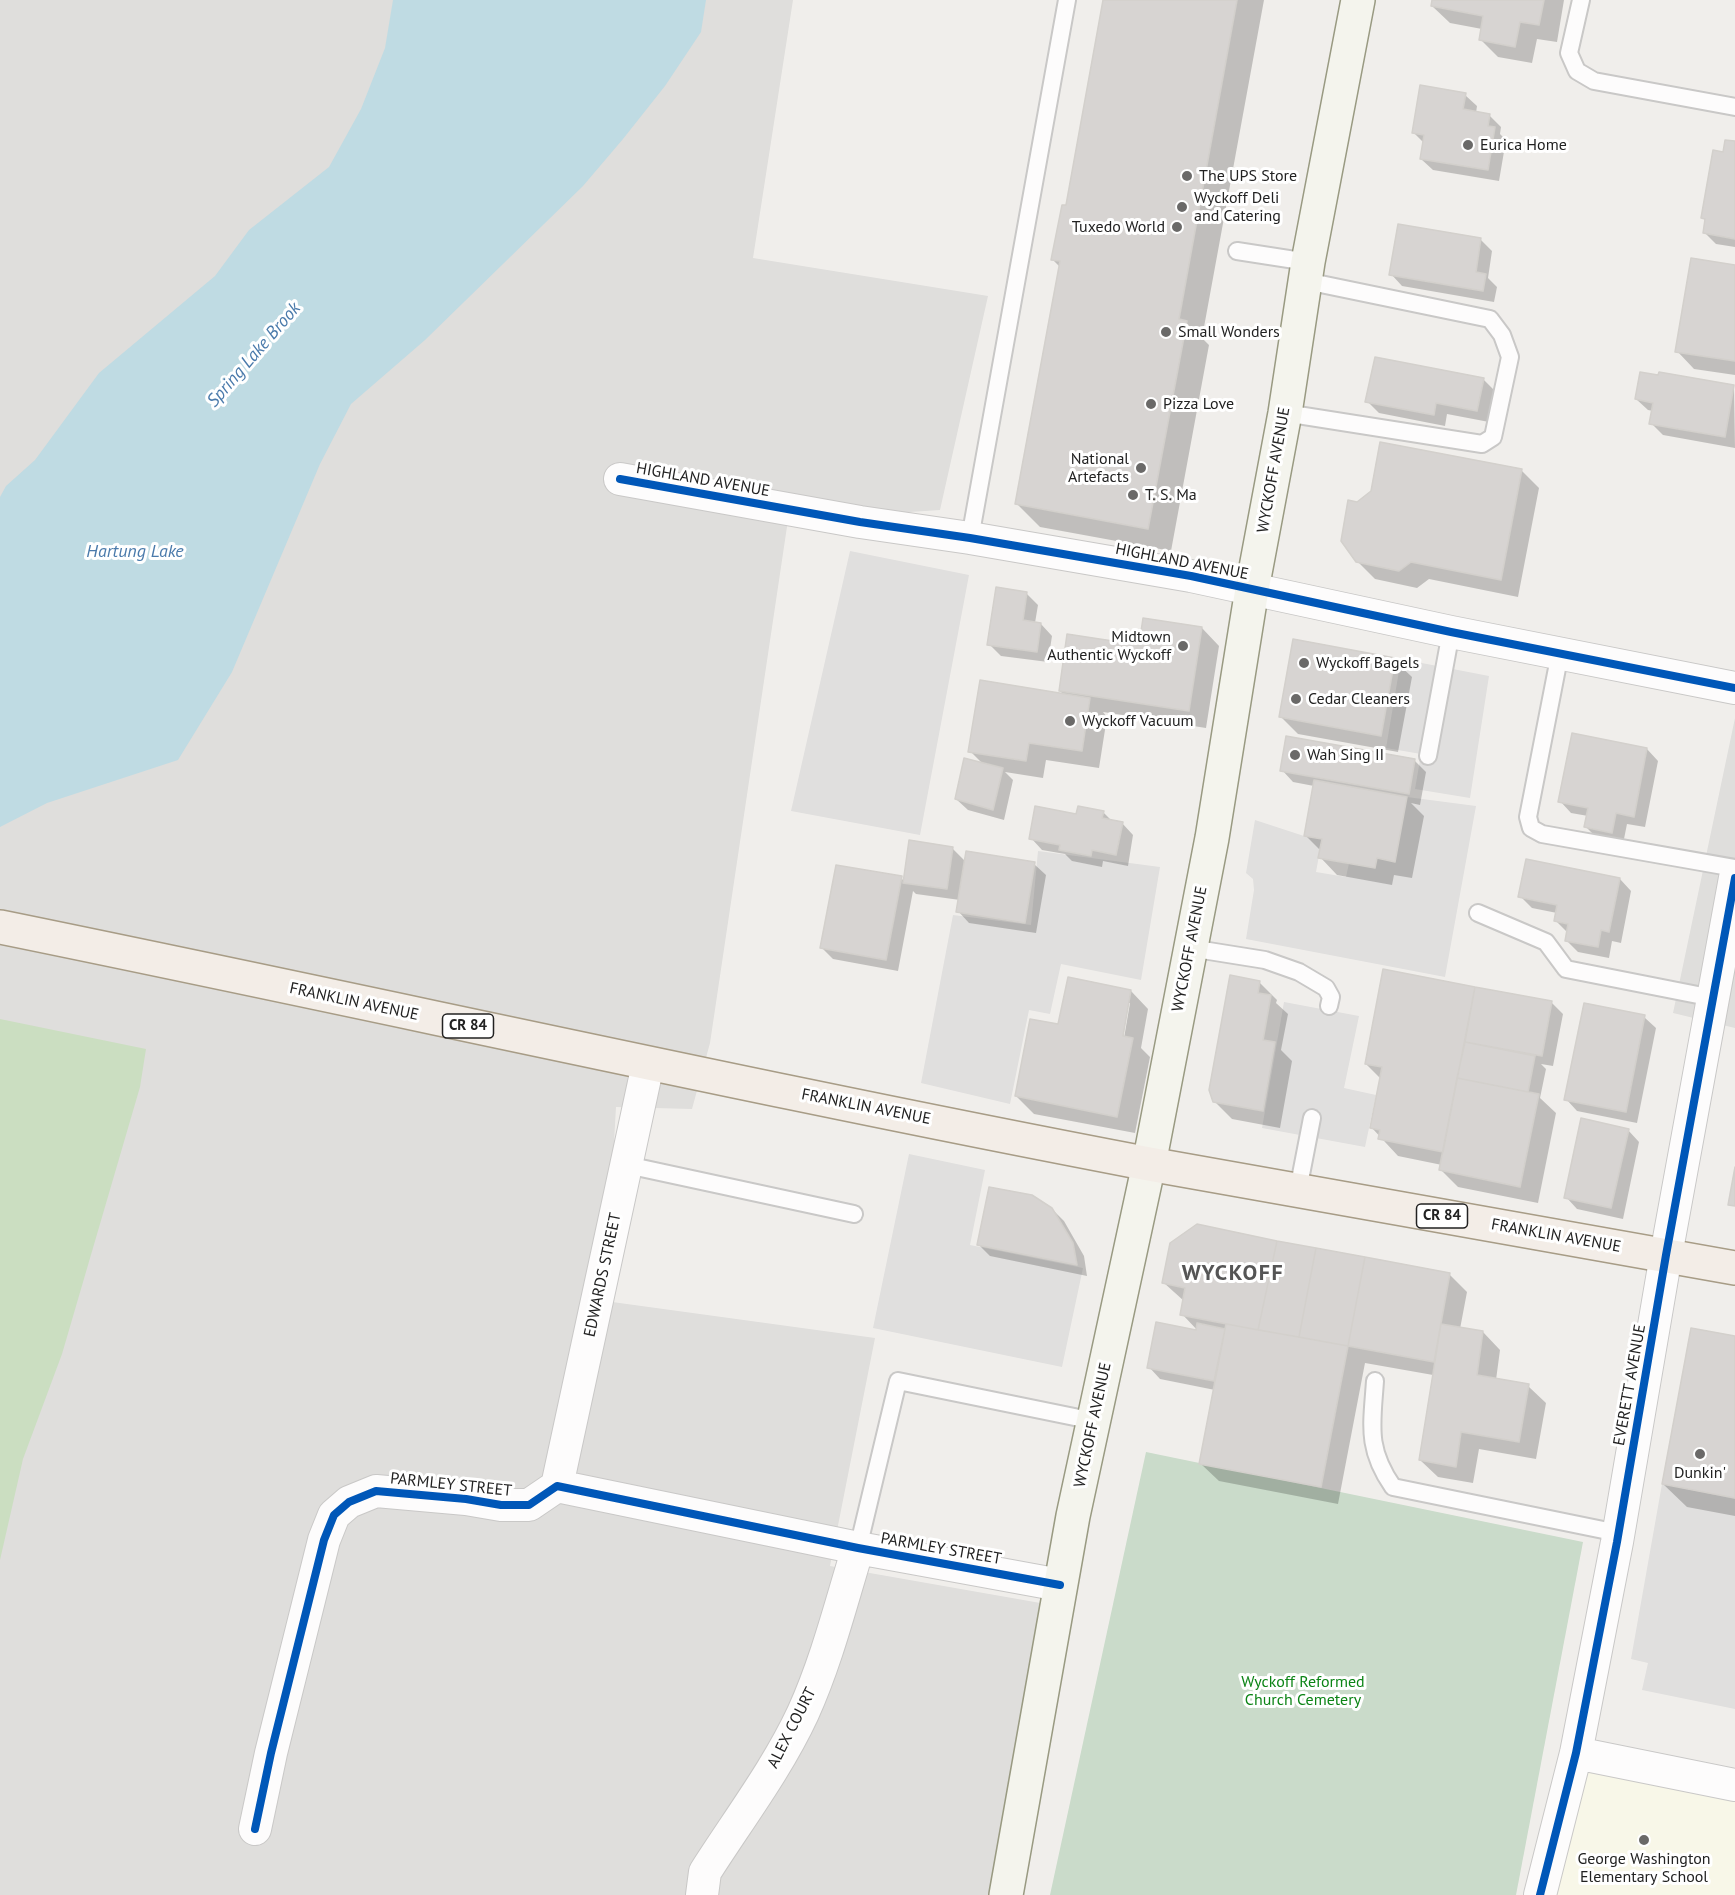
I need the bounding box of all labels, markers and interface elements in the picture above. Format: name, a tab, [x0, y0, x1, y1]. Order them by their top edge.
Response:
place label: Eurica Home	[1480, 135, 1567, 155]
marker: Eurica Home	[1461, 138, 1475, 152]
place label: The UPS Store	[1199, 166, 1297, 186]
marker: The UPS Store	[1180, 169, 1194, 183]
place label: Wyckoff Deli and Catering	[1194, 188, 1281, 226]
marker: Wyckoff Deli and Catering	[1175, 200, 1189, 214]
place label: Tuxedo World	[1072, 217, 1165, 237]
marker: Tuxedo World	[1170, 220, 1184, 234]
water label: Spring Lake Brook	[203, 298, 305, 412]
place label: Small Wonders	[1178, 322, 1280, 342]
marker: Small Wonders	[1159, 325, 1173, 339]
place label: Pizza Love	[1163, 394, 1234, 414]
marker: Pizza Love	[1144, 397, 1158, 411]
street label: WYCKOFF AVENUE	[1253, 406, 1295, 534]
place label: National Artefacts	[1068, 449, 1129, 487]
street label: HIGHLAND AVENUE	[635, 459, 771, 501]
marker: National Artefacts	[1134, 461, 1148, 475]
place label: T. S. Ma	[1145, 485, 1197, 505]
marker: T. S. Ma	[1126, 488, 1140, 502]
street label: HIGHLAND AVENUE	[1114, 540, 1250, 584]
water label: Hartung Lake	[86, 541, 184, 563]
place label: Midtown Authentic Wyckoff	[1047, 627, 1171, 665]
marker: Midtown Authentic Wyckoff	[1176, 639, 1190, 653]
place label: Wyckoff Bagels	[1316, 653, 1419, 673]
marker: Wyckoff Bagels	[1297, 656, 1311, 670]
place label: Cedar Cleaners	[1308, 689, 1410, 709]
marker: Cedar Cleaners	[1289, 692, 1303, 706]
place label: Wyckoff Vacuum	[1082, 711, 1194, 731]
marker: Wyckoff Vacuum	[1063, 714, 1077, 728]
place label: Wah Sing II	[1307, 745, 1384, 765]
marker: Wah Sing II	[1288, 748, 1302, 762]
street label: WYCKOFF AVENUE	[1168, 885, 1212, 1013]
street label: FRANKLIN AVENUE	[288, 979, 420, 1025]
road number: CR 84	[442, 1014, 494, 1038]
street label: FRANKLIN AVENUE	[800, 1085, 932, 1129]
road number: CR 84	[1416, 1204, 1468, 1228]
street label: EDWARDS STREET	[580, 1211, 626, 1339]
street label: FRANKLIN AVENUE	[1490, 1215, 1622, 1257]
district label: WYCKOFF	[1182, 1261, 1284, 1287]
street label: EVERETT AVENUE	[1610, 1323, 1650, 1447]
street label: WYCKOFF AVENUE	[1070, 1361, 1116, 1489]
marker: Dunkin'	[1693, 1447, 1707, 1461]
place label: Dunkin'	[1674, 1463, 1726, 1483]
street label: PARMLEY STREET	[389, 1469, 513, 1501]
street label: PARMLEY STREET	[879, 1529, 1003, 1569]
park label: Wyckoff Reformed Church Cemetery	[1241, 1672, 1365, 1710]
street label: ALEX COURT	[763, 1684, 821, 1772]
marker: George Washington Elementary School	[1637, 1833, 1651, 1847]
place label: George Washington Elementary School	[1578, 1849, 1710, 1887]

